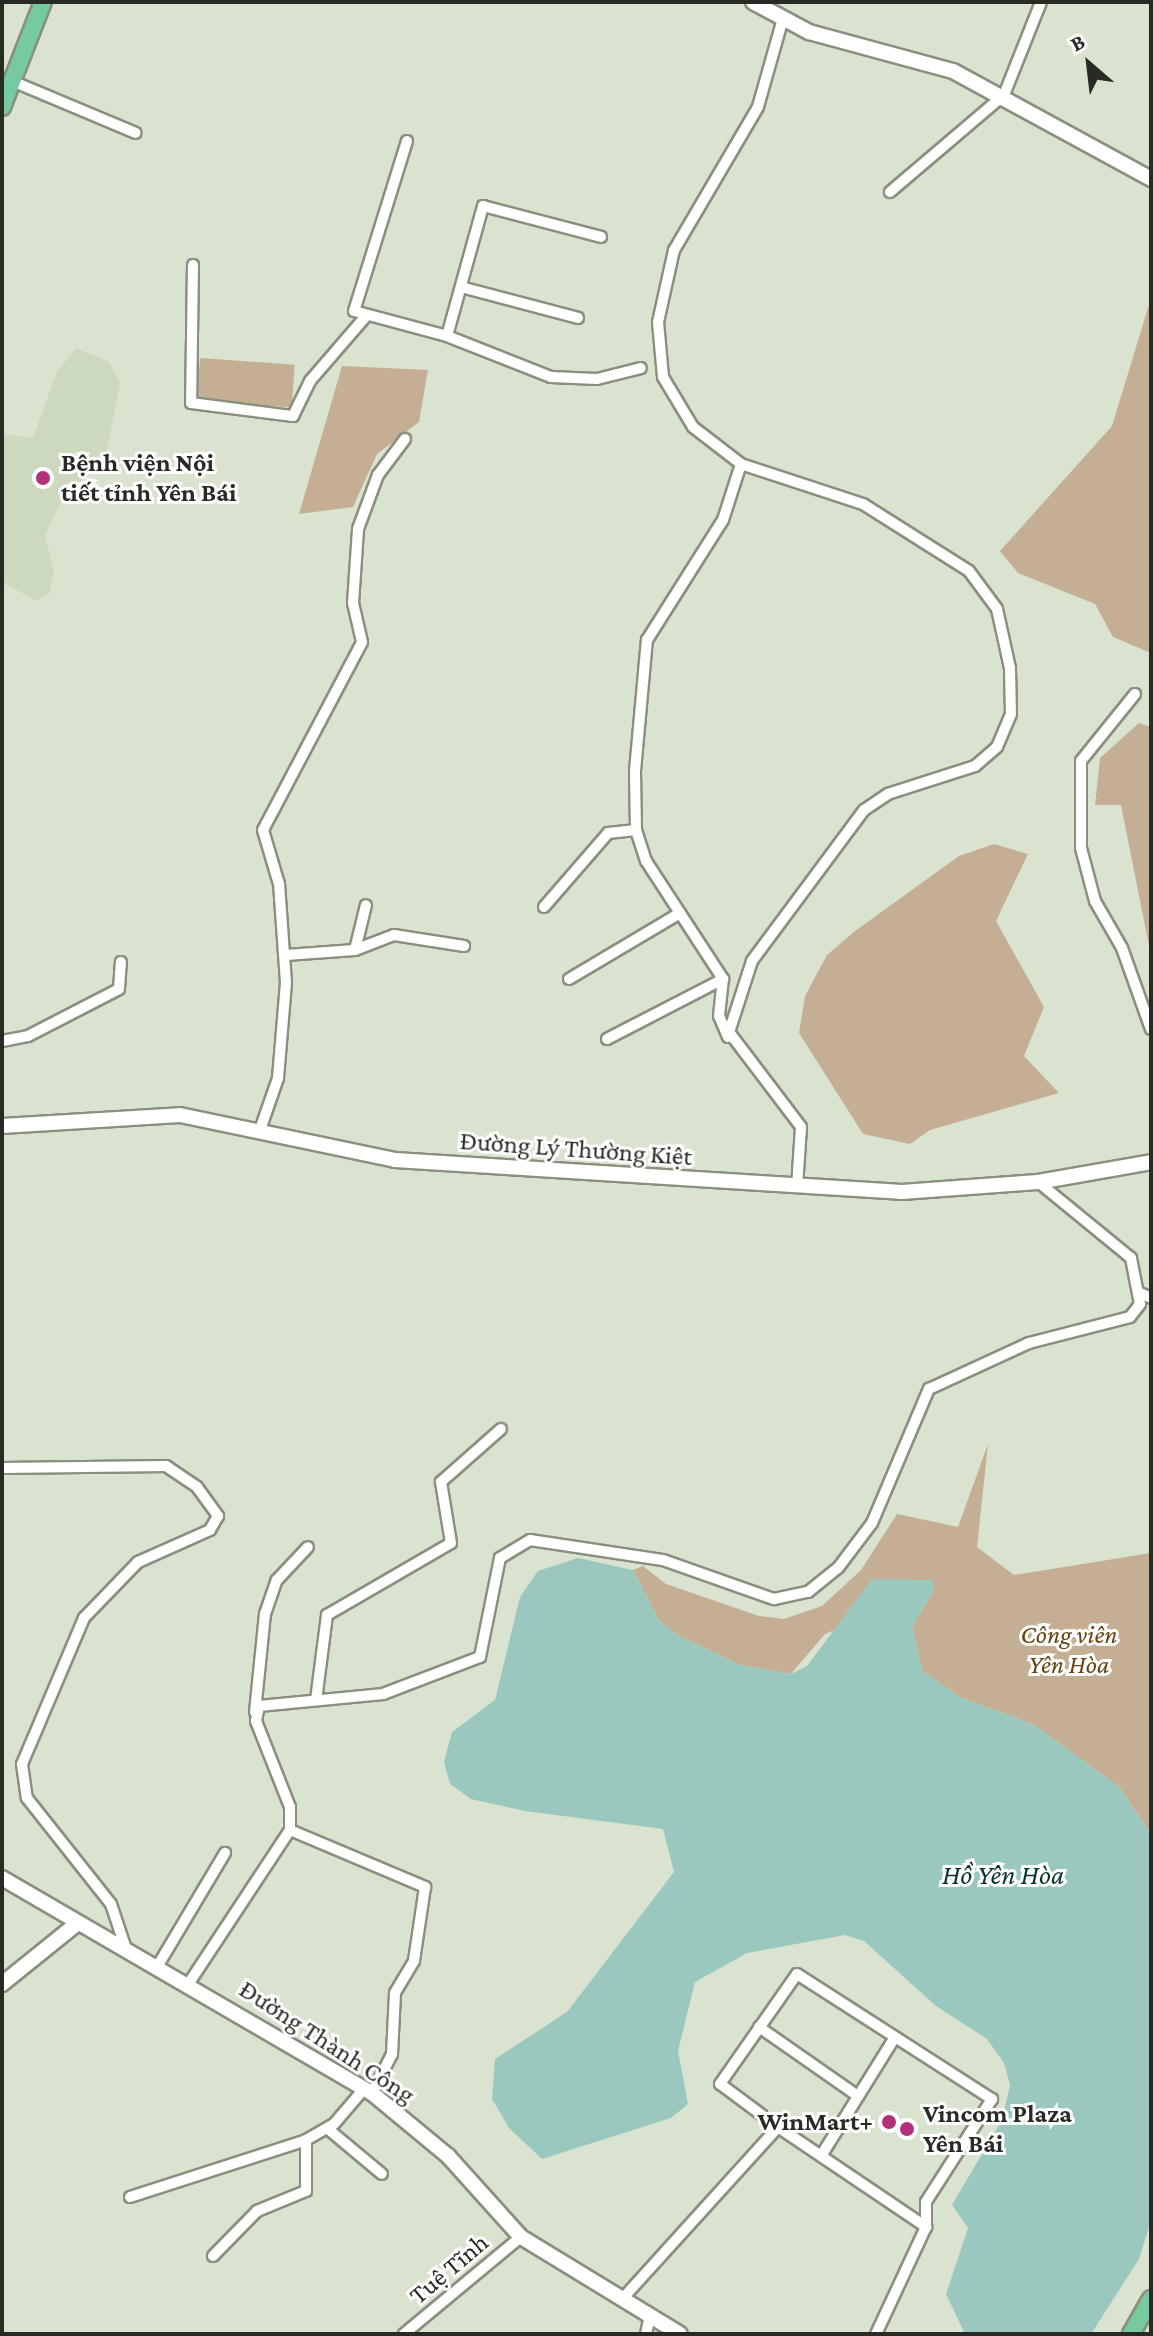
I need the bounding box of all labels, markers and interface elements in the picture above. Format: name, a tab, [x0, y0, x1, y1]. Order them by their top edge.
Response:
north arrow	[1049, 24, 1129, 104]
text: B	[1066, 28, 1089, 56]
place label: Bệnh viện Nội tiết tỉnh Yên Bái	[61, 447, 237, 508]
marker: Bệnh viện Nội tiết tỉnh Yên Bái	[32, 467, 54, 489]
street label: Đường Lý Thường Kiệt	[459, 1125, 693, 1173]
park label: Công viên Yên Hòa	[1021, 1619, 1117, 1680]
water label: Hồ Yên Hòa	[942, 1858, 1064, 1892]
street label: Đường Thành Công	[233, 1974, 421, 2110]
place label: Vincom Plaza Yên Bái	[923, 2098, 1072, 2160]
place label: WinMart+	[757, 2106, 873, 2138]
marker: WinMart+	[880, 2113, 898, 2131]
marker: Vincom Plaza Yên Bái	[898, 2120, 916, 2138]
street label: Tuệ Tĩnh	[403, 2227, 495, 2311]

